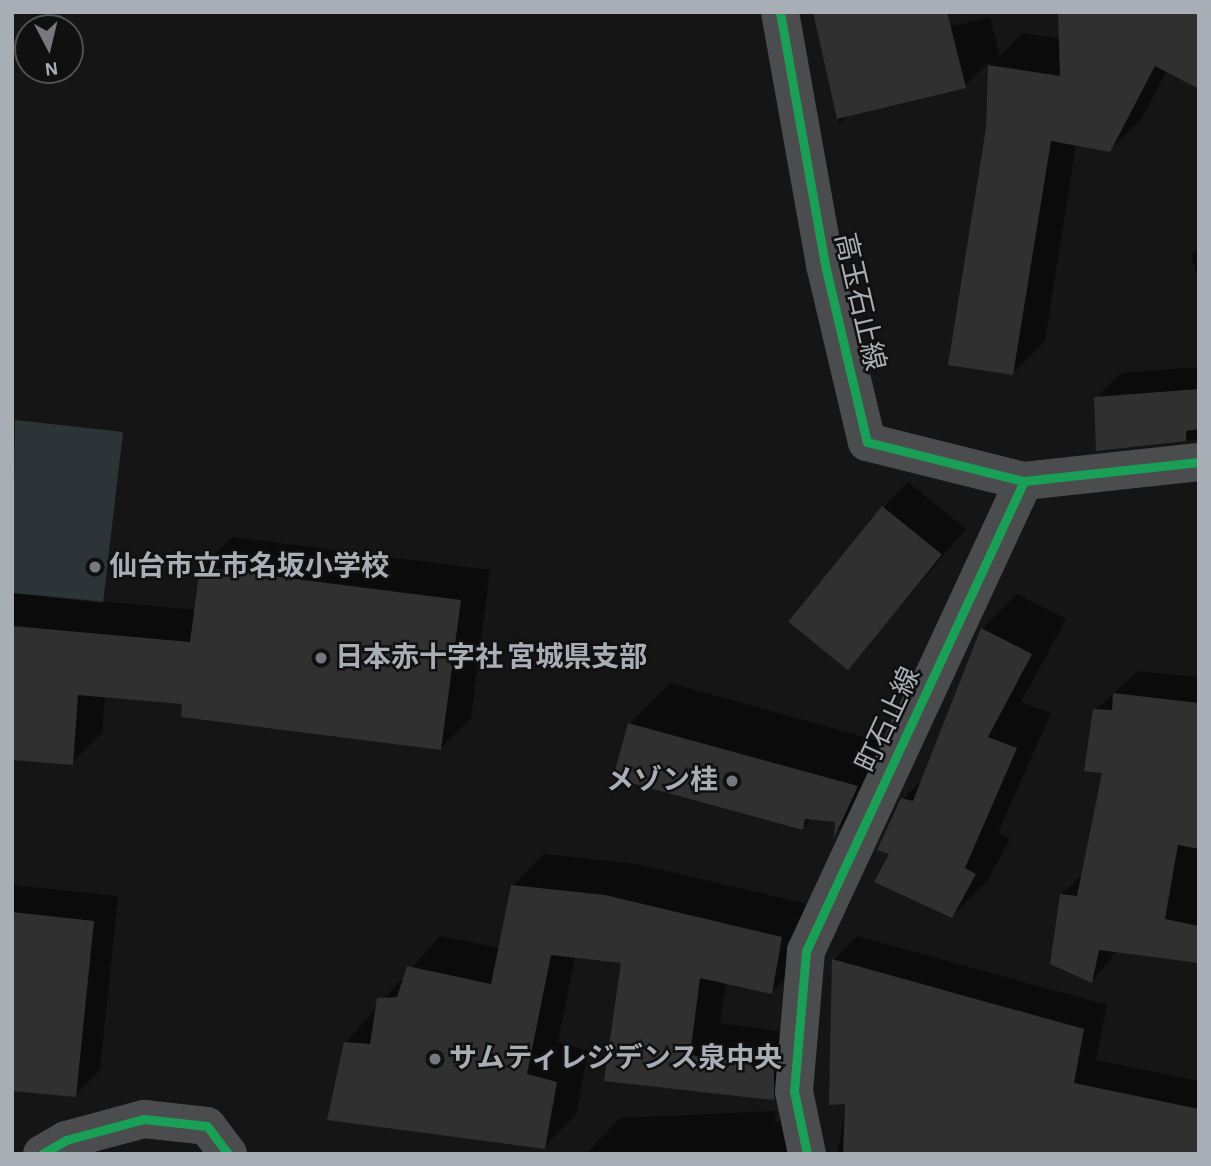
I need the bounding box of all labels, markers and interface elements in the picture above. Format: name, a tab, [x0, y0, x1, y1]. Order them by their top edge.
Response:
north arrow	[14, 14, 84, 84]
text: N	[44, 58, 59, 79]
street label: 高玉石止線	[827, 230, 891, 374]
place label: 仙台市立市名坂小学校	[109, 550, 389, 584]
marker: 仙台市立市名坂小学校	[87, 559, 103, 575]
place label: 日本赤十字社 宮城県支部	[335, 641, 647, 675]
marker: 日本赤十字社 宮城県支部	[313, 650, 329, 666]
street label: 町石止線	[850, 662, 928, 778]
place label: メゾン桂	[606, 764, 718, 798]
marker: メゾン桂	[724, 773, 740, 789]
place label: サムティレジデンス泉中央	[449, 1042, 785, 1076]
marker: サムティレジデンス泉中央	[427, 1051, 443, 1067]

